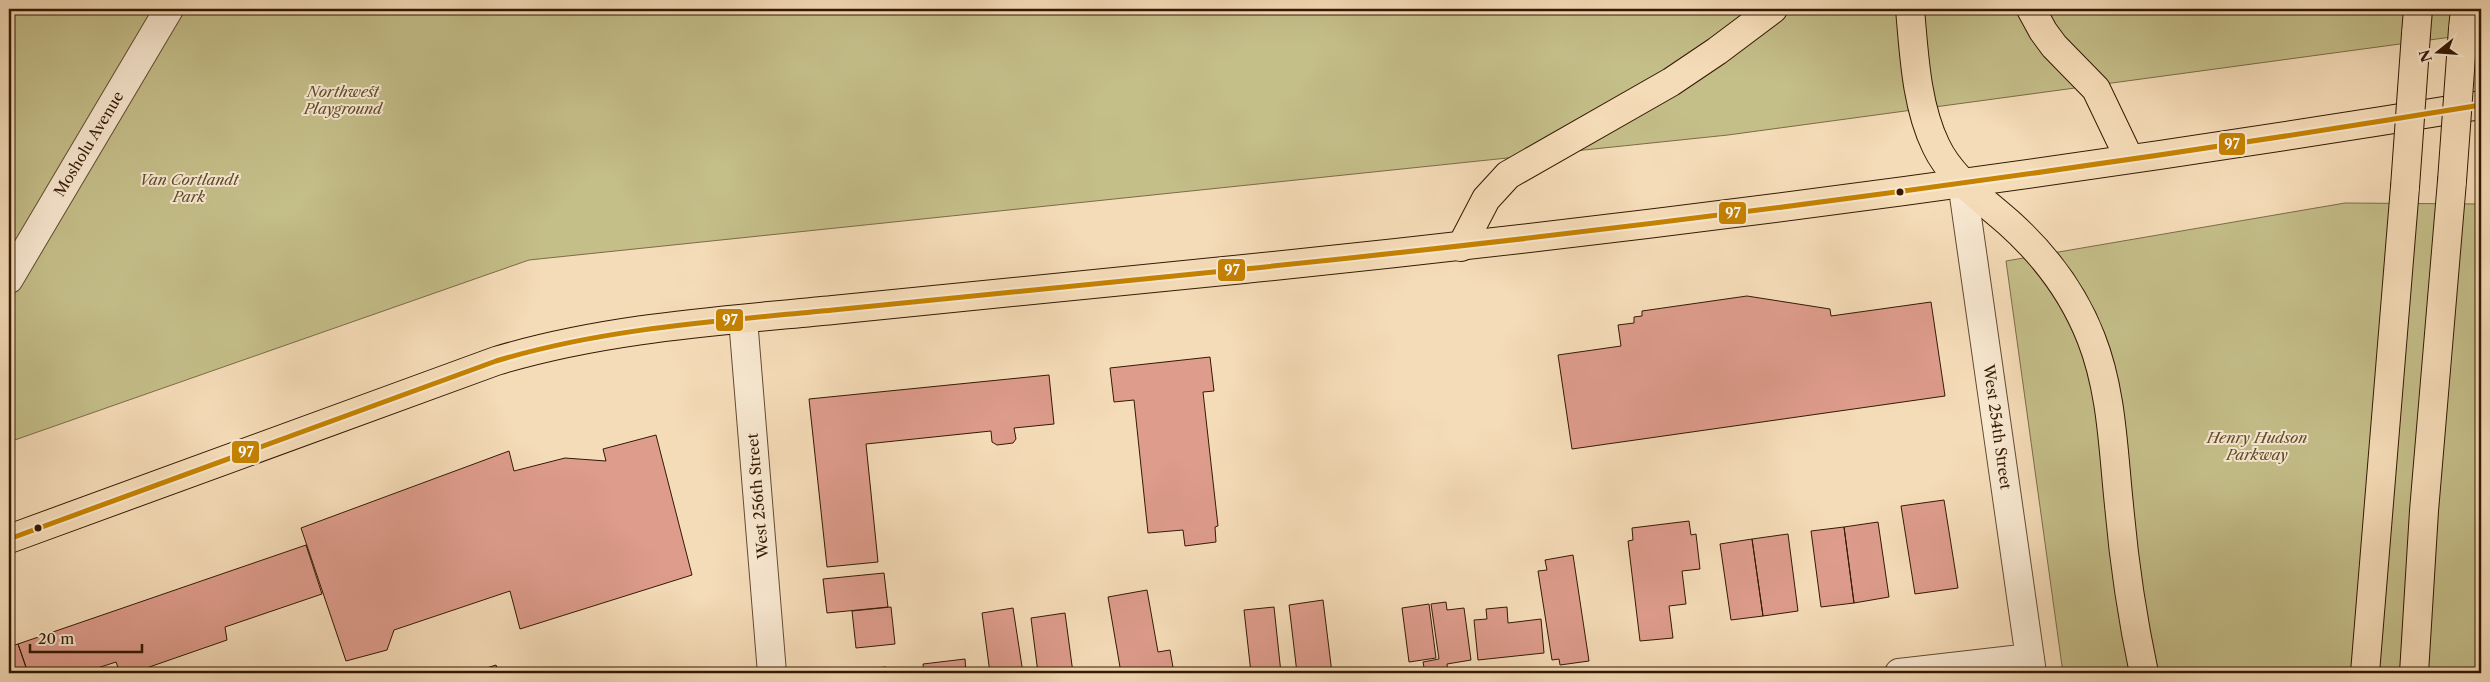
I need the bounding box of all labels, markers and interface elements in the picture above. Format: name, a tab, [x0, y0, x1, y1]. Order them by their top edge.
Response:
north arrow	[2412, 28, 2462, 78]
text: N	[2415, 47, 2436, 64]
park label: Northwest Playground	[303, 82, 384, 118]
street label: Mosholu Avenue	[50, 88, 127, 200]
line badge: 97	[2218, 132, 2246, 156]
text: 97	[2224, 135, 2241, 153]
park label: Van Cortlandt Park	[140, 170, 239, 206]
unlabelled marker	[1895, 187, 1905, 197]
line badge: 97	[1718, 201, 1747, 225]
text: 97	[1725, 204, 1742, 222]
line badge: 97	[1217, 258, 1246, 282]
text: 97	[1224, 261, 1241, 279]
line badge: 97	[715, 308, 744, 332]
text: 97	[722, 311, 739, 329]
street label: West 254th Street	[1979, 362, 2016, 491]
park label: Henry Hudson Parkway	[2206, 428, 2307, 464]
street label: West 256th Street	[742, 432, 773, 561]
line badge: 97	[231, 440, 260, 464]
text: 97	[238, 443, 255, 461]
unlabelled marker	[33, 523, 43, 533]
scale bar	[30, 622, 142, 654]
text: 20 m	[38, 629, 74, 648]

